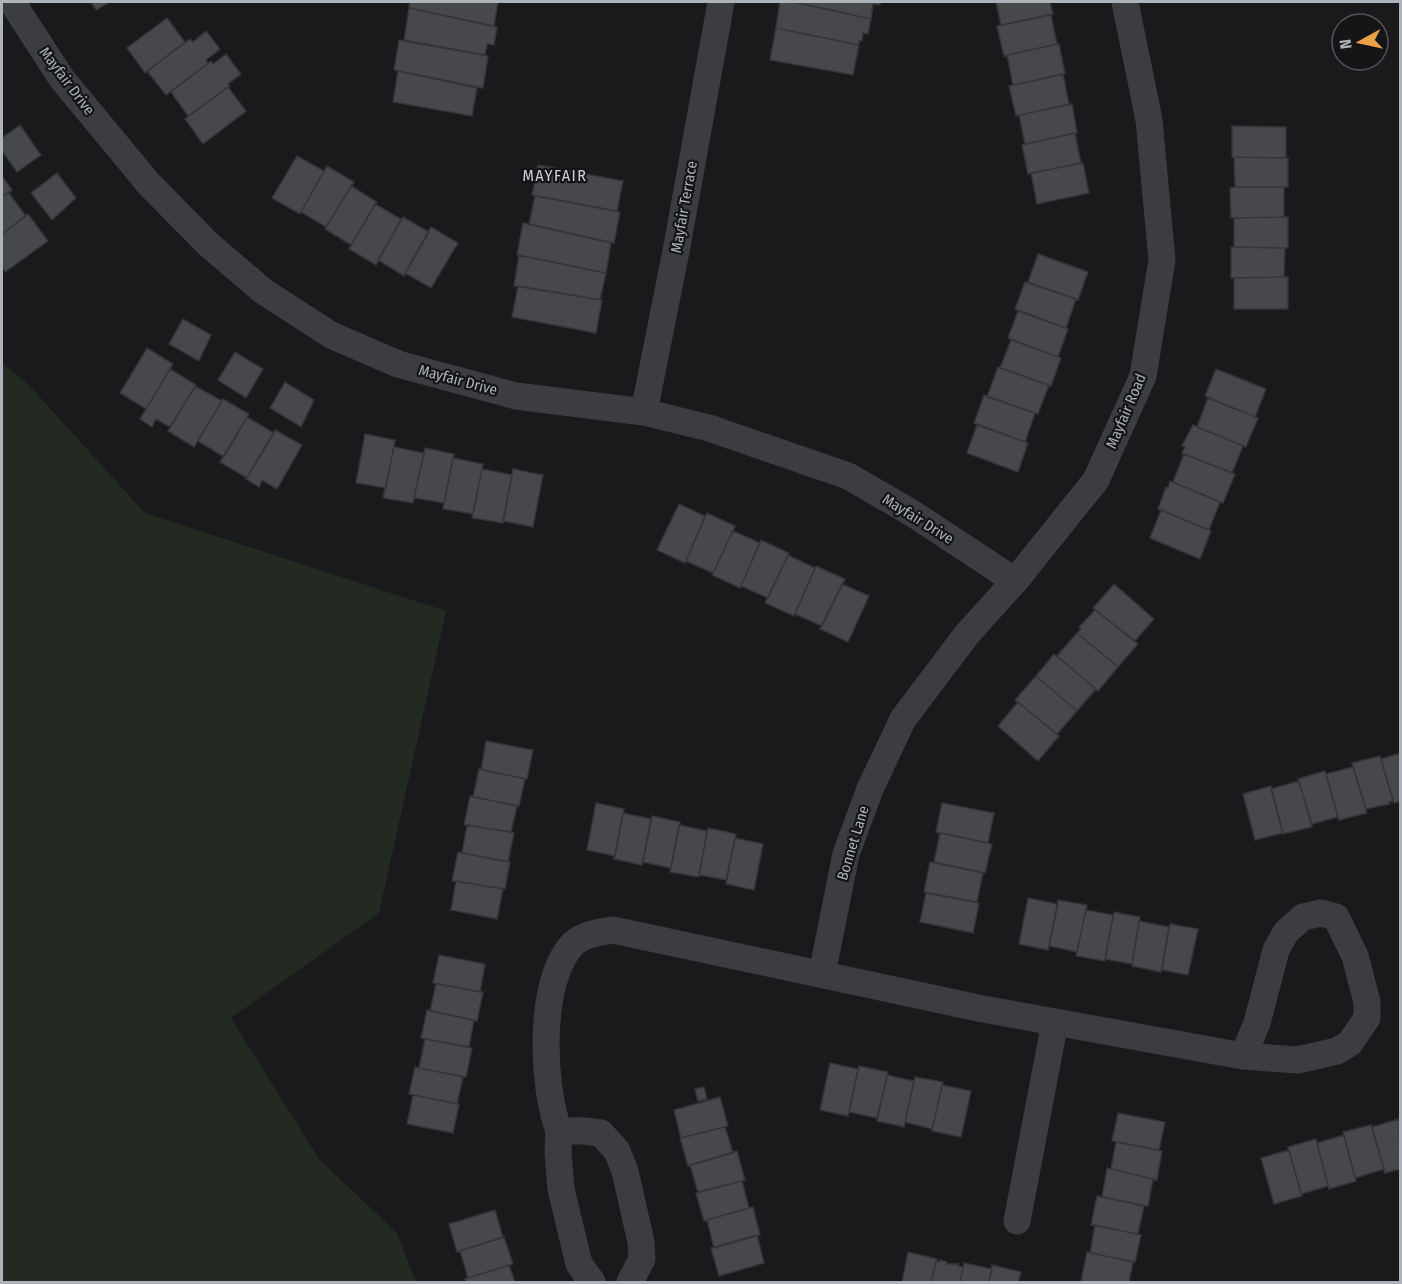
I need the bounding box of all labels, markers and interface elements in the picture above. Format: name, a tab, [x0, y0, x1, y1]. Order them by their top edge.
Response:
north arrow	[1330, 12, 1390, 72]
text: N	[1336, 38, 1356, 50]
street label: Mayfair Drive	[36, 43, 98, 119]
street label: Mayfair Terrace	[667, 160, 701, 254]
district label: MAYFAIR	[522, 166, 588, 185]
street label: Mayfair Drive	[417, 361, 499, 399]
street label: Mayfair Road	[1102, 371, 1150, 451]
street label: Mayfair Drive	[879, 490, 957, 548]
street label: Bonnet Lane	[833, 804, 873, 882]

